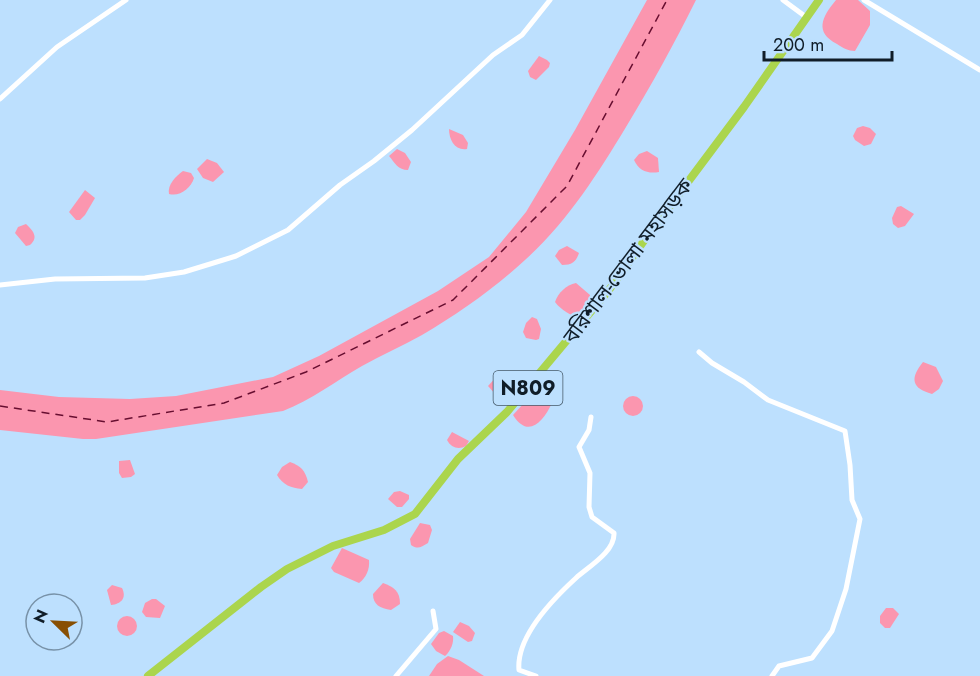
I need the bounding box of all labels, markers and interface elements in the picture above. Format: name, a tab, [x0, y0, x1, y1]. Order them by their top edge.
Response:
scale bar	[764, 24, 892, 62]
text: 200 m	[773, 32, 824, 58]
street label: বরিশাল-ভোলা মহাসড়ক	[555, 171, 701, 351]
road number: N809	[494, 371, 562, 405]
north arrow	[24, 592, 84, 652]
text: N	[28, 606, 54, 627]

